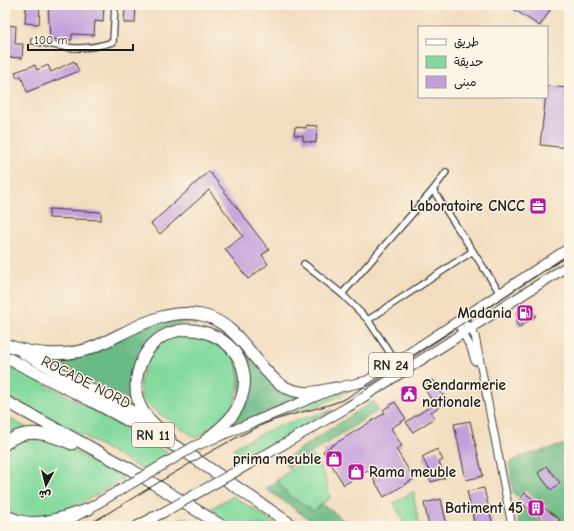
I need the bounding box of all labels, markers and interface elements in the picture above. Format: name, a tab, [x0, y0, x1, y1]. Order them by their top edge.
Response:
scale bar	[28, 26, 133, 52]
legend	[418, 26, 548, 98]
text: 100 m	[34, 33, 67, 47]
text: طريق	[454, 35, 479, 49]
text: حديقة	[454, 55, 483, 69]
text: مبنى	[454, 75, 477, 90]
office icon: Laboratoire CNCC	[528, 196, 548, 216]
place label: Laboratoire CNCC	[410, 197, 525, 215]
fuel station icon: Madania	[515, 303, 535, 323]
place label: Madania	[457, 304, 512, 322]
street label: ROCADE NORD	[38, 352, 134, 412]
road number: RN 24	[369, 353, 413, 377]
place label: Gendarmerie nationale	[422, 376, 506, 411]
public building icon: Gendarmerie nationale	[399, 384, 419, 404]
road number: RN 11	[132, 423, 174, 447]
shop icon: prima meuble	[324, 449, 344, 469]
place label: prima meuble	[233, 450, 321, 468]
shop icon: Rama meuble	[346, 462, 366, 482]
place label: Rama meuble	[369, 463, 456, 481]
north arrow	[26, 465, 66, 505]
text: ش	[38, 487, 52, 502]
building icon: Batiment 45	[526, 498, 546, 518]
place label: Batiment 45	[445, 499, 523, 517]

